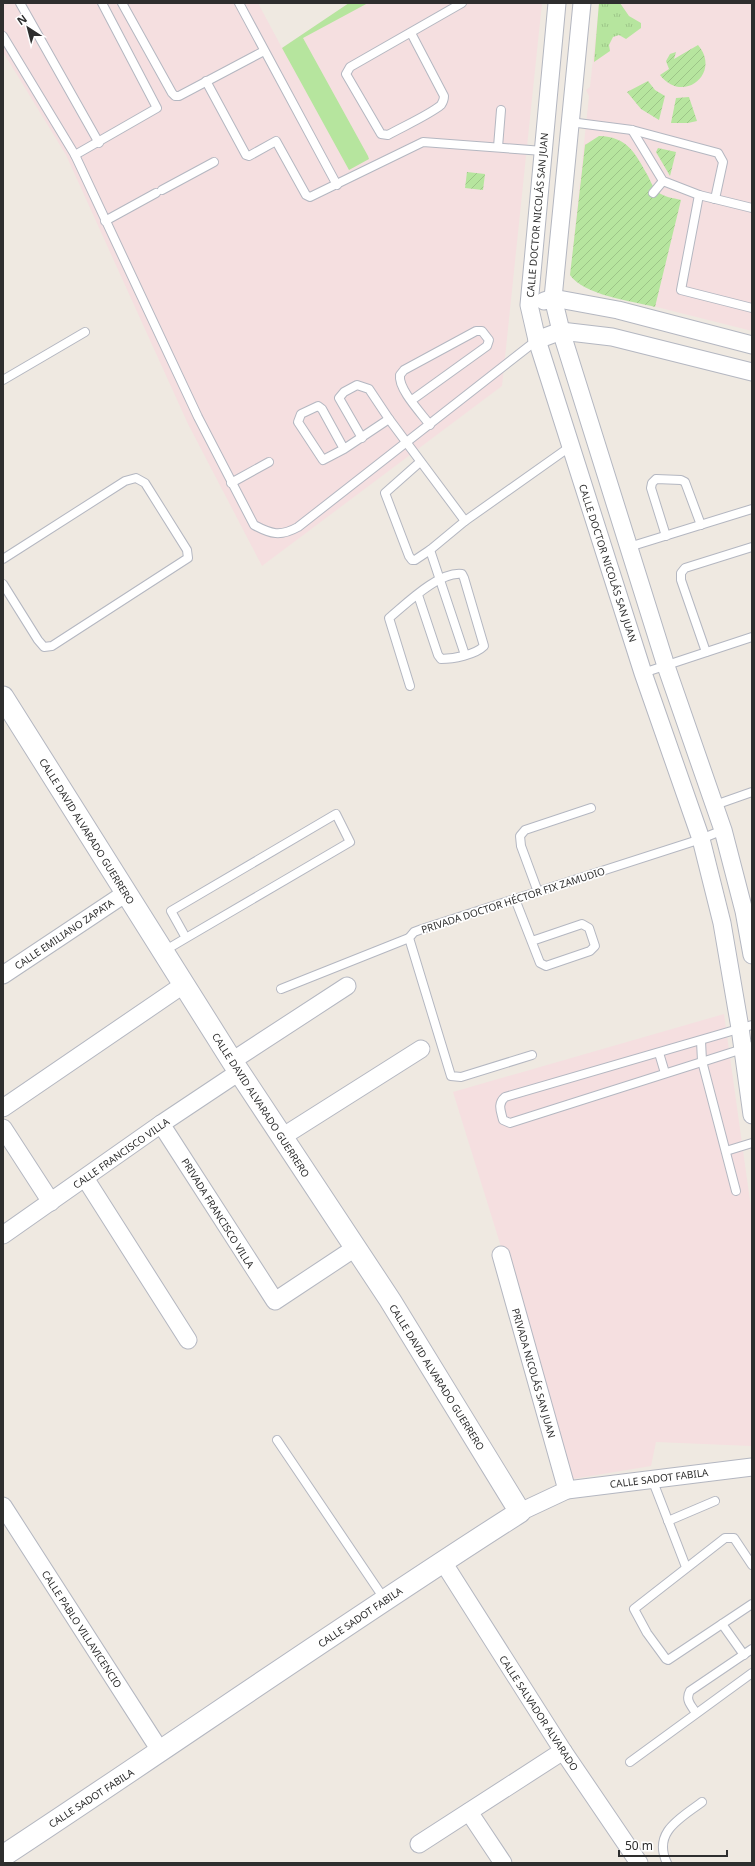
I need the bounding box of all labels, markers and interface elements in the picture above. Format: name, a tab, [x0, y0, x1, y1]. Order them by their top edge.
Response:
north arrow	[8, 8, 48, 48]
text: N	[14, 11, 30, 28]
street label: CALLE DOCTOR NICOLÁS SAN JUAN	[523, 132, 551, 298]
street label: CALLE DOCTOR NICOLÁS SAN JUAN	[576, 482, 640, 644]
street label: CALLE DAVID ALVARADO GUERRERO	[36, 755, 138, 907]
street label: PRIVADA DOCTOR HÉCTOR FIX ZAMUDIO	[419, 864, 607, 936]
street label: CALLE EMILIANO ZAPATA	[12, 895, 117, 973]
street label: CALLE DAVID ALVARADO GUERRERO	[209, 1030, 313, 1180]
street label: CALLE FRANCISCO VILLA	[70, 1114, 173, 1192]
street label: PRIVADA FRANCISCO VILLA	[178, 1155, 258, 1271]
street label: CALLE DAVID ALVARADO GUERRERO	[386, 1301, 488, 1453]
street label: PRIVADA NICOLÁS SAN JUAN	[509, 1306, 559, 1440]
street label: CALLE SADOT FABILA	[609, 1465, 710, 1491]
street label: CALLE PABLO VILLAVICENCIO	[39, 1568, 125, 1691]
street label: CALLE SADOT FABILA	[315, 1583, 405, 1651]
street label: CALLE SALVADOR ALVARADO	[496, 1652, 582, 1774]
street label: CALLE SADOT FABILA	[46, 1765, 137, 1831]
scale bar	[619, 1832, 727, 1858]
text: 50 m	[625, 1837, 653, 1854]

